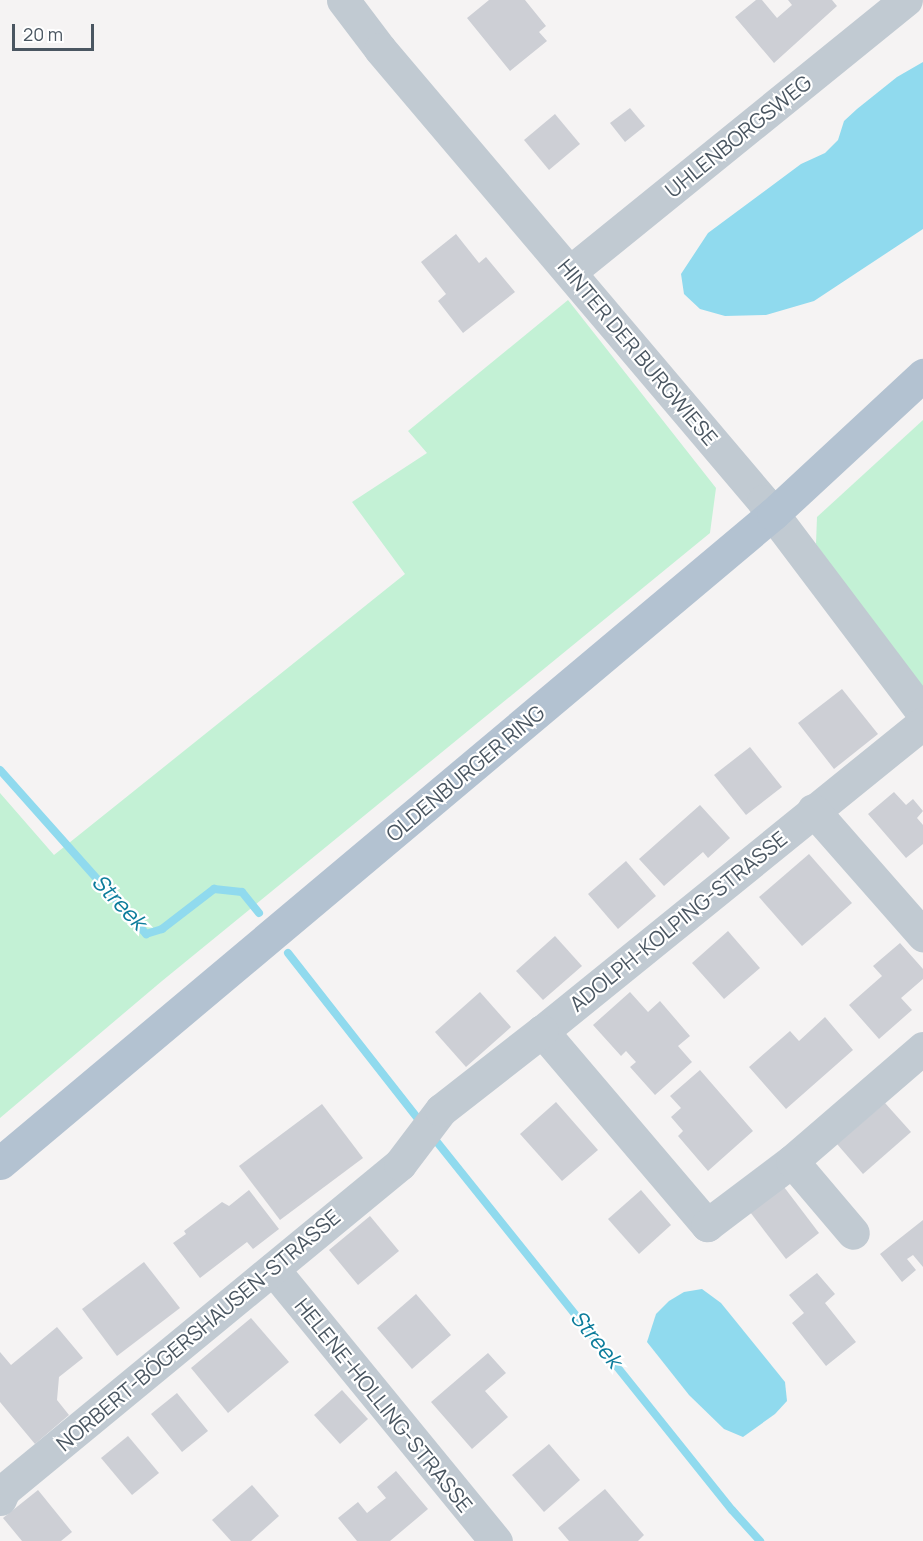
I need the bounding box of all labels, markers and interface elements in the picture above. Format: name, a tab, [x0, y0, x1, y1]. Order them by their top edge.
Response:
scale bar	[15, 12, 98, 50]
text: 20 m	[23, 22, 63, 46]
street label: UHLENBORGSWEG	[660, 69, 816, 203]
street label: HINTER DER BURGWIESE	[553, 254, 723, 450]
street label: OLDENBURGER RING	[381, 699, 549, 847]
street label: ADOLPH-KOLPING-STRASSE	[564, 826, 792, 1016]
water label: Streek	[86, 869, 152, 935]
street label: NORBERT-BÖGERSHAUSEN-STRASSE	[51, 1204, 345, 1456]
street label: HELENE-HOLLING-STRASSE	[290, 1293, 478, 1517]
water label: Streek	[565, 1305, 627, 1373]

